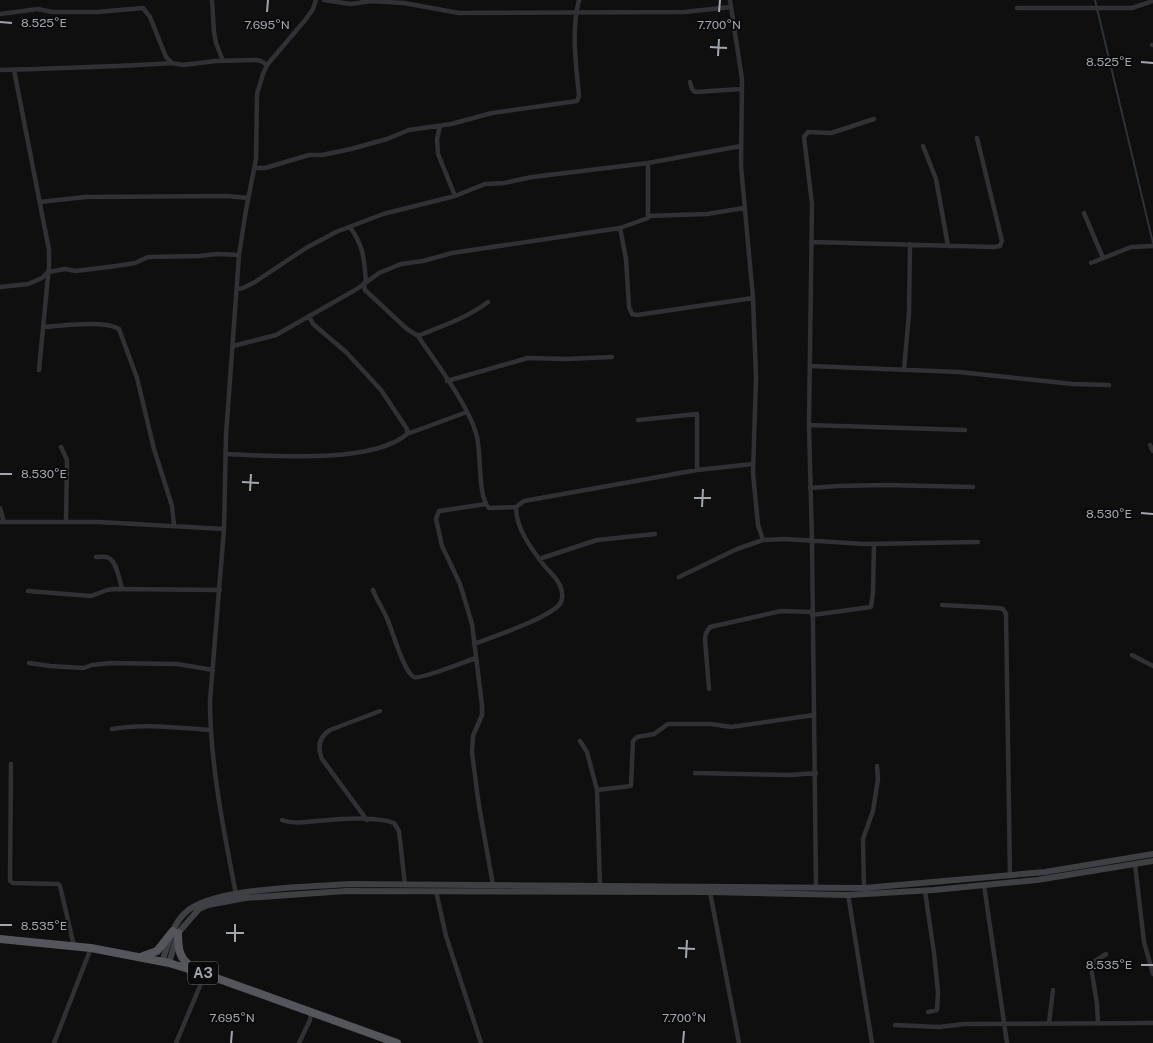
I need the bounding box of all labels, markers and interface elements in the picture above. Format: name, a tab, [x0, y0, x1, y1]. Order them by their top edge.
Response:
text: 8.525°E	[21, 16, 67, 30]
text: 7.695°N	[244, 18, 290, 32]
text: 7.700°N	[697, 18, 741, 32]
text: 8.525°E	[1086, 55, 1132, 69]
text: 8.530°E	[21, 467, 67, 481]
text: 8.530°E	[1086, 507, 1132, 521]
text: 8.535°E	[21, 919, 67, 933]
text: 8.535°E	[1086, 958, 1132, 972]
road number: A3	[188, 961, 218, 984]
text: 7.695°N	[209, 1011, 255, 1025]
text: 7.700°N	[662, 1011, 706, 1025]

